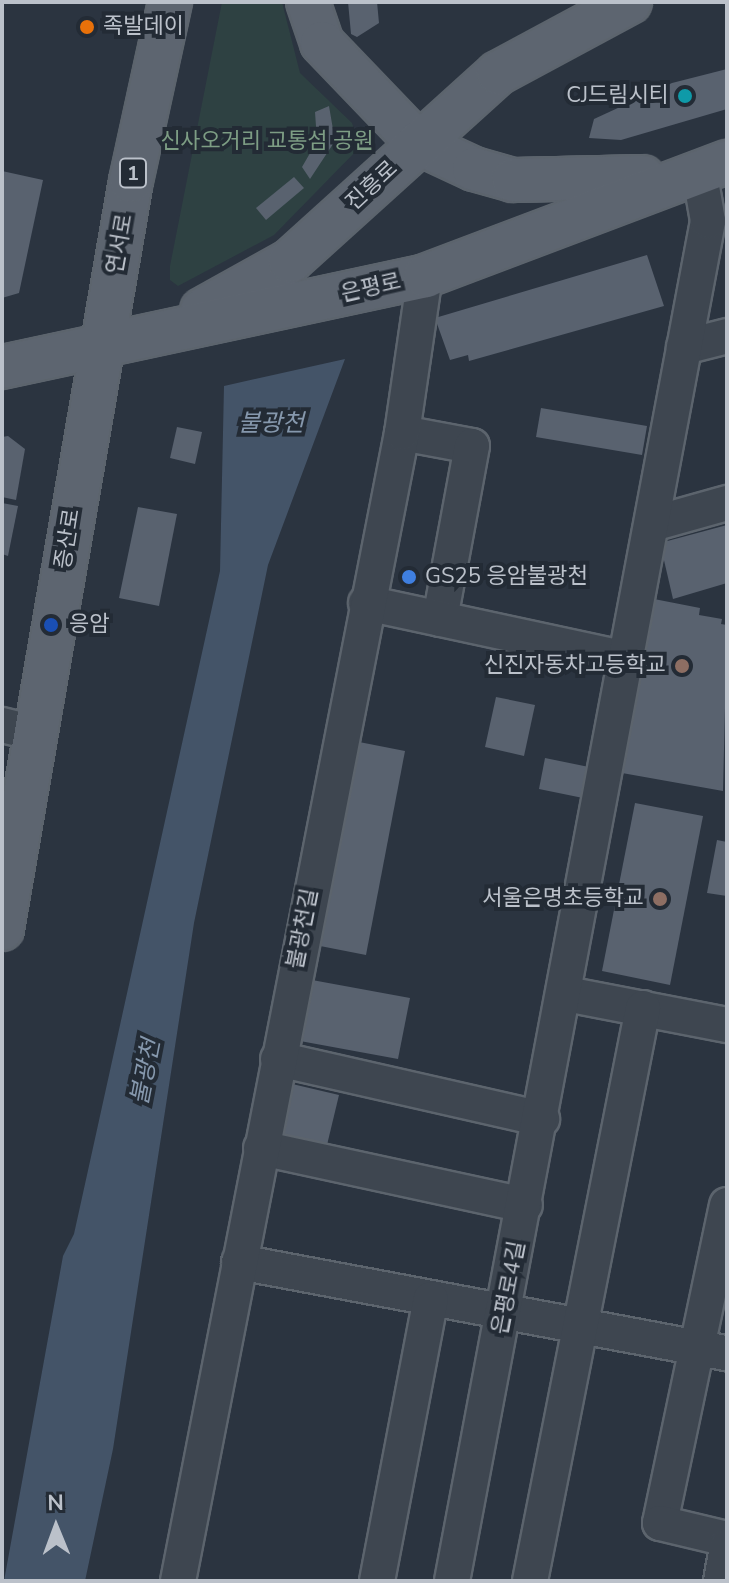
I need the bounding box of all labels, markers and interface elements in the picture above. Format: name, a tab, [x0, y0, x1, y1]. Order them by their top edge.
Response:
place label: 족발데이	[103, 14, 184, 40]
marker: 족발데이	[78, 18, 96, 36]
place label: CJ드림시티	[566, 83, 669, 109]
marker: CJ드림시티	[676, 87, 694, 105]
park label: 신사오거리 교통섬 공원	[160, 129, 374, 155]
street label: 진흥로	[341, 156, 403, 216]
road number: 1	[119, 157, 147, 189]
street label: 연서로	[102, 212, 138, 276]
street label: 은평로	[338, 268, 404, 308]
water label: 불광천	[238, 410, 304, 438]
street label: 증산로	[50, 507, 86, 571]
place label: GS25 응암불광천	[425, 564, 588, 590]
marker: GS25 응암불광천	[400, 568, 418, 586]
place label: 응암	[69, 612, 109, 638]
marker: 응암	[40, 614, 62, 636]
place label: 신진자동차고등학교	[484, 653, 666, 679]
marker: 신진자동차고등학교	[673, 657, 691, 675]
place label: 서울은명초등학교	[482, 886, 644, 912]
street label: 불광천길	[282, 887, 324, 971]
marker: 서울은명초등학교	[651, 890, 669, 908]
water label: 불광천	[126, 1037, 166, 1107]
street label: 은평로4길	[487, 1239, 531, 1337]
north arrow	[16, 1487, 96, 1567]
text: N	[47, 1488, 64, 1518]

